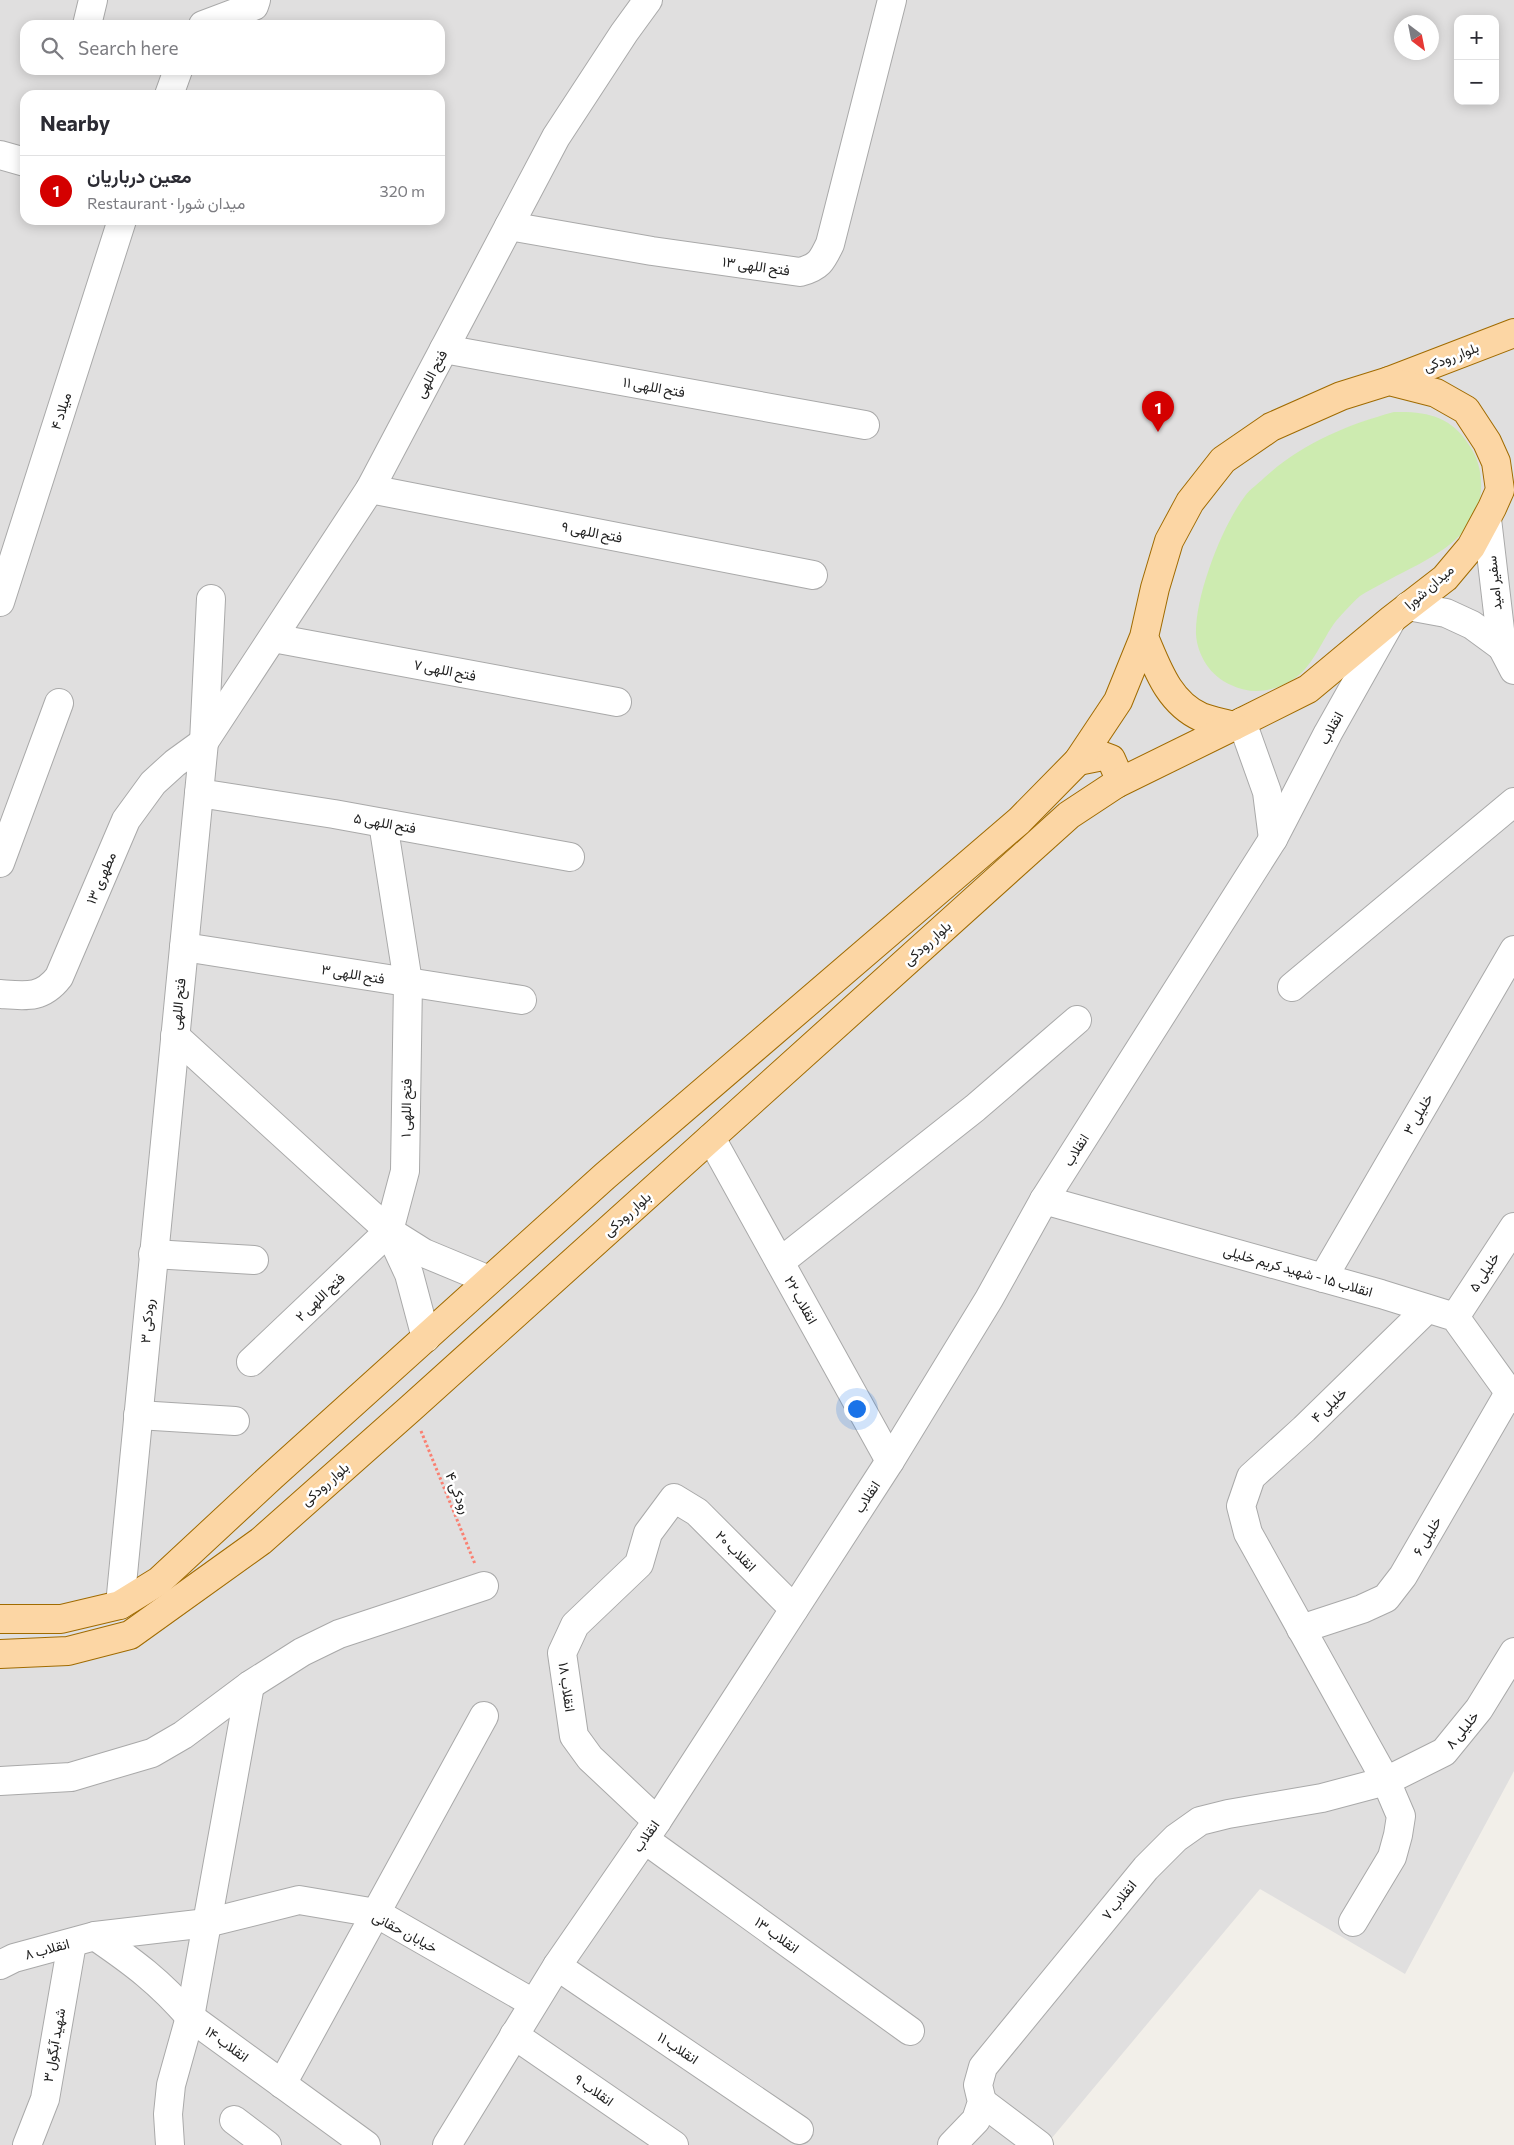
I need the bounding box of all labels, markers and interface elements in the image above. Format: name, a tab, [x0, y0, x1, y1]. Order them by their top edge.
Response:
north arrow	[1394, 15, 1439, 60]
map controls	[1454, 15, 1499, 105]
button: +	[1454, 15, 1499, 60]
search box	[20, 20, 445, 75]
icon: search	[38, 34, 66, 62]
text: Search here	[78, 36, 178, 59]
button: −	[1454, 60, 1499, 105]
text: Nearby	[40, 110, 110, 135]
text: معین درباریان	[87, 164, 192, 187]
text: 1	[52, 181, 60, 200]
text: 320 m	[380, 181, 425, 200]
text: Restaurant · میدان شورا	[87, 193, 245, 212]
street label: فتح اللهی ۱۳	[721, 252, 791, 282]
street label: بلوار رودکی	[1421, 338, 1481, 376]
street label: فتح اللهی	[411, 347, 453, 402]
street label: فتح اللهی ۱۱	[621, 373, 687, 403]
street label: میلاد ۴	[47, 390, 75, 432]
pin: 1	[1142, 391, 1174, 432]
street label: فتح اللهی ۹	[560, 517, 624, 549]
street label: سفیر امید	[1482, 555, 1506, 611]
street label: میدان شورا	[1401, 561, 1457, 613]
street label: فتح اللهی ۷	[412, 655, 478, 687]
street label: انقلاب	[1315, 708, 1347, 748]
street label: فتح اللهی ۵	[352, 809, 418, 839]
street label: مطهری ۱۳	[82, 849, 120, 907]
street label: بلوار رودکی	[899, 917, 955, 969]
street label: فتح اللهی ۳	[320, 960, 386, 990]
street label: فتح اللهی	[166, 977, 192, 1031]
street label: فتح اللهی ۱	[396, 1078, 418, 1138]
street label: خلیلی ۳	[1399, 1090, 1437, 1138]
street label: انقلاب	[1059, 1130, 1093, 1170]
street label: بلوار رودکی	[599, 1188, 655, 1240]
street label: انقلاب ۱۵ - شهید کریم خلیلی	[1221, 1241, 1375, 1301]
street label: خلیلی ۵	[1465, 1249, 1503, 1295]
street label: فتح اللهی ۲	[291, 1269, 350, 1326]
street label: انقلاب ۲۲	[780, 1273, 822, 1327]
street label: رودکی ۳	[136, 1298, 158, 1344]
street label: خلیلی ۴	[1307, 1384, 1351, 1426]
your location	[844, 1396, 870, 1422]
street label: بلوار رودکی	[297, 1458, 353, 1510]
street label: رودکی ۴	[442, 1470, 475, 1517]
street label: انقلاب	[850, 1477, 884, 1517]
street label: خلیلی ۶	[1409, 1513, 1445, 1559]
street label: انقلاب ۲۰	[712, 1527, 760, 1575]
street label: انقلاب ۱۸	[555, 1661, 579, 1713]
street label: خلیلی ۸	[1441, 1707, 1483, 1753]
street label: انقلاب	[629, 1817, 663, 1855]
street label: انقلاب ۷	[1098, 1877, 1140, 1923]
street label: خیابان حقانی	[369, 1907, 441, 1957]
street label: انقلاب ۱۳	[751, 1913, 803, 1957]
street label: انقلاب ۸	[23, 1934, 71, 1964]
street label: شهید آبگول ۳	[39, 2007, 70, 2084]
street label: انقلاب ۱۴	[202, 2022, 252, 2066]
street label: انقلاب ۱۱	[654, 2028, 702, 2068]
street label: انقلاب ۹	[571, 2070, 617, 2110]

